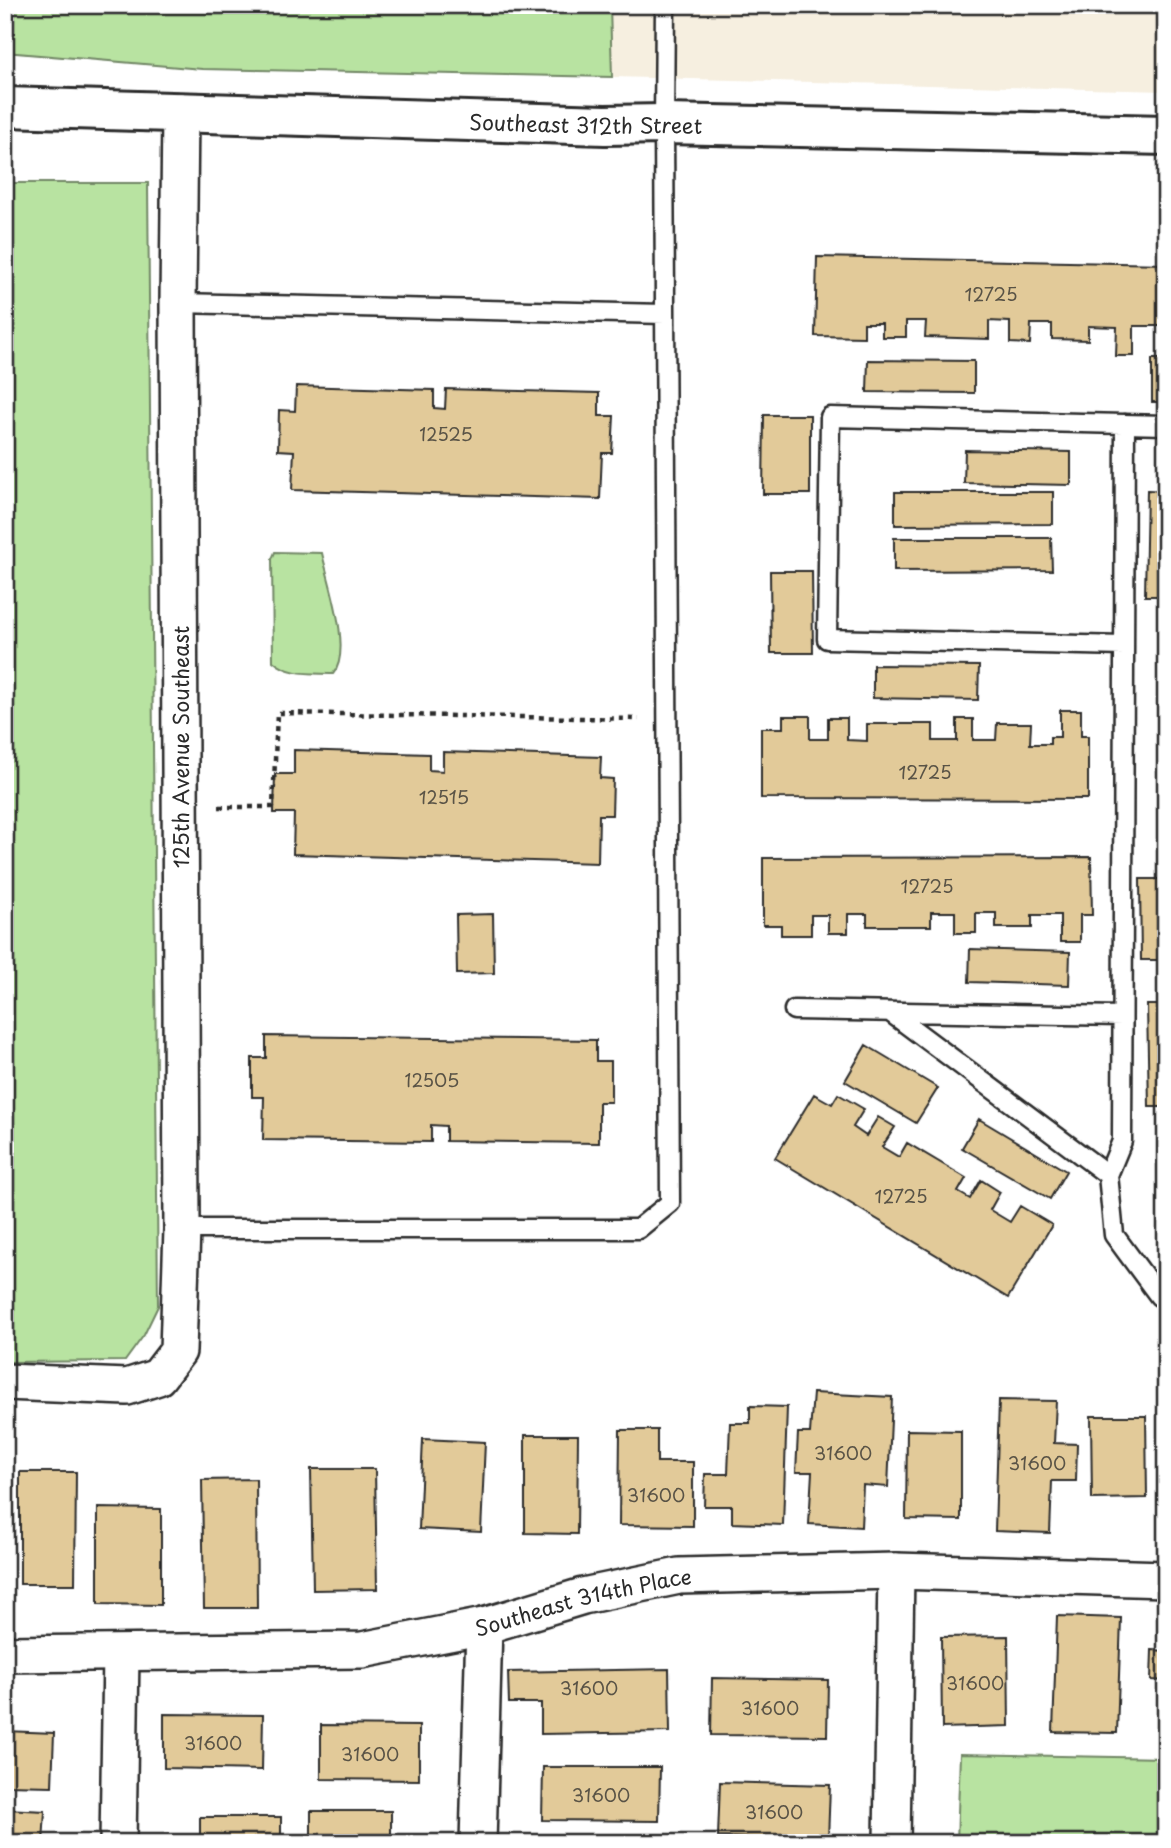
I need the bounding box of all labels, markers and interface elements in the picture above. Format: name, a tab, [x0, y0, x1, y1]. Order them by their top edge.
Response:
street label: Southeast 312th Street	[469, 105, 703, 141]
house number: 12725	[964, 280, 1018, 307]
house number: 12525	[419, 420, 473, 447]
street label: 125th Avenue Southeast	[164, 626, 196, 868]
house number: 12725	[898, 758, 952, 785]
house number: 12515	[419, 783, 469, 810]
house number: 12725	[900, 872, 954, 899]
house number: 12505	[405, 1066, 459, 1093]
house number: 12725	[874, 1182, 928, 1209]
house number: 31600	[814, 1439, 872, 1466]
house number: 31600	[1008, 1449, 1066, 1476]
house number: 31600	[627, 1481, 685, 1508]
street label: Southeast 314th Place	[472, 1560, 692, 1643]
house number: 31600	[946, 1669, 1004, 1696]
house number: 31600	[560, 1674, 618, 1701]
house number: 31600	[741, 1694, 799, 1721]
house number: 31600	[184, 1729, 242, 1756]
house number: 31600	[341, 1740, 399, 1767]
house number: 31600	[572, 1781, 630, 1808]
house number: 31600	[745, 1798, 803, 1825]

